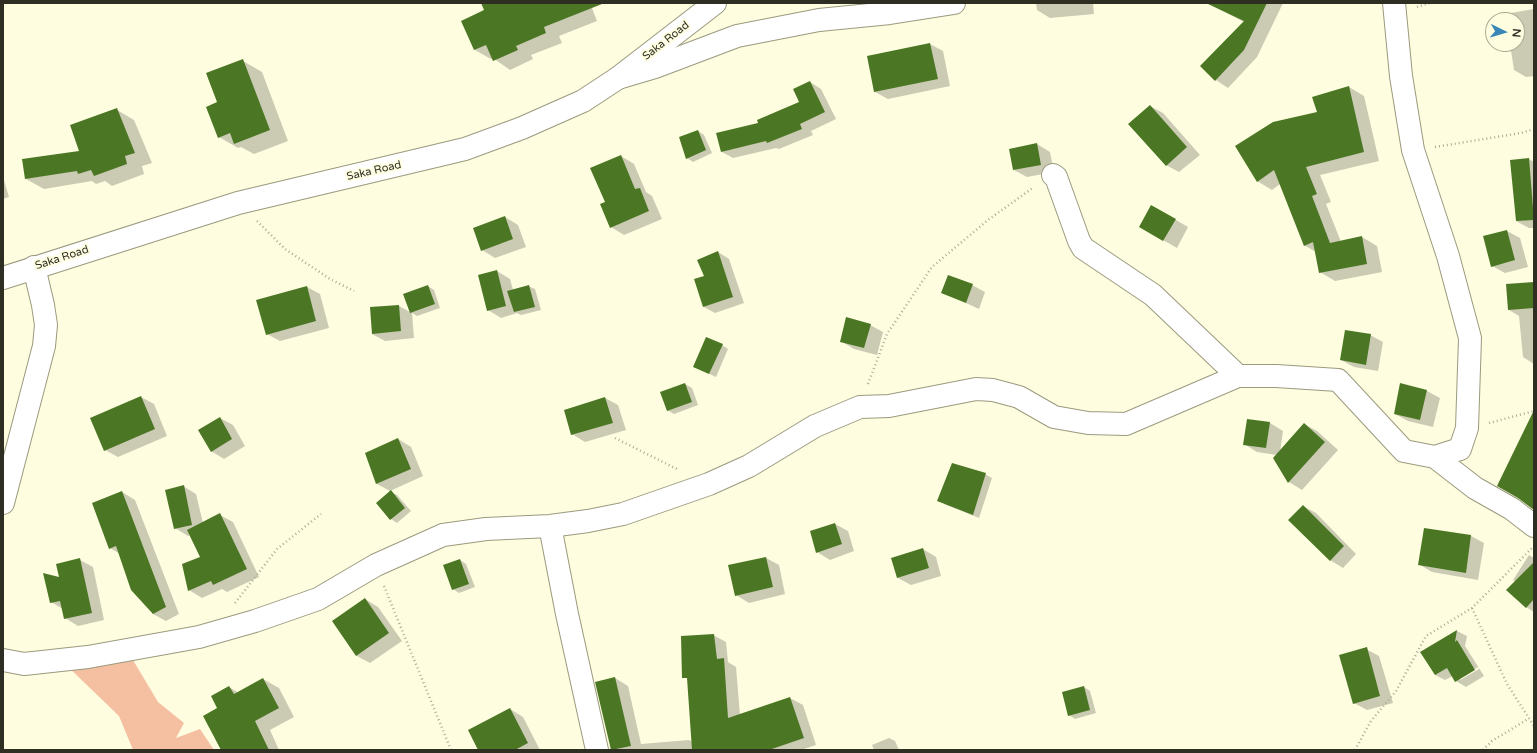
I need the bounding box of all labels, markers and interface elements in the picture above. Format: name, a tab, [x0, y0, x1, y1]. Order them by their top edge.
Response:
north arrow	[1485, 12, 1525, 52]
street label: Saka Road	[640, 19, 692, 63]
text: N	[1510, 28, 1523, 38]
street label: Saka Road	[345, 158, 403, 184]
street label: Saka Road	[34, 243, 90, 273]

